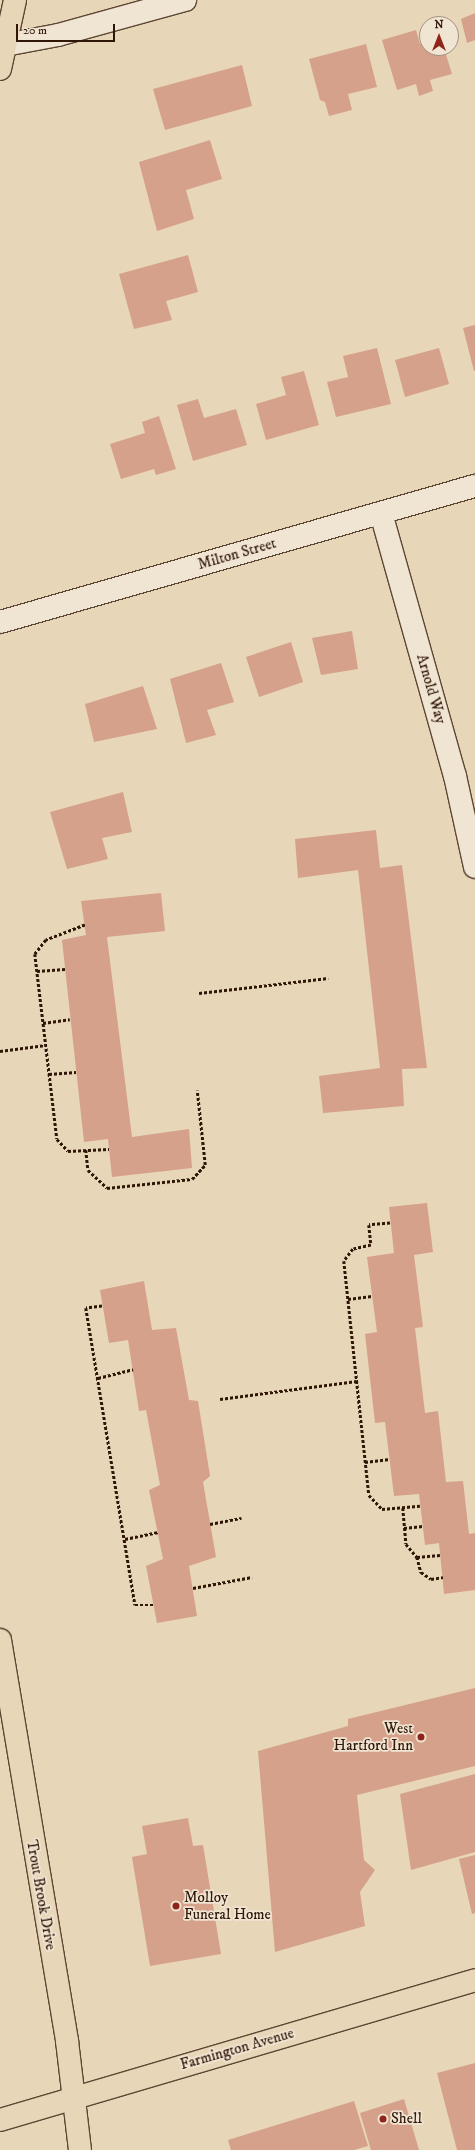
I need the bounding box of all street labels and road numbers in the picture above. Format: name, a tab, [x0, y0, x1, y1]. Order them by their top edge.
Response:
street label: Milton Street	[196, 534, 278, 574]
street label: Arnold Way	[412, 652, 450, 726]
street label: Trout Brook Drive	[22, 1839, 60, 1951]
street label: Farmington Avenue	[178, 2024, 296, 2074]

